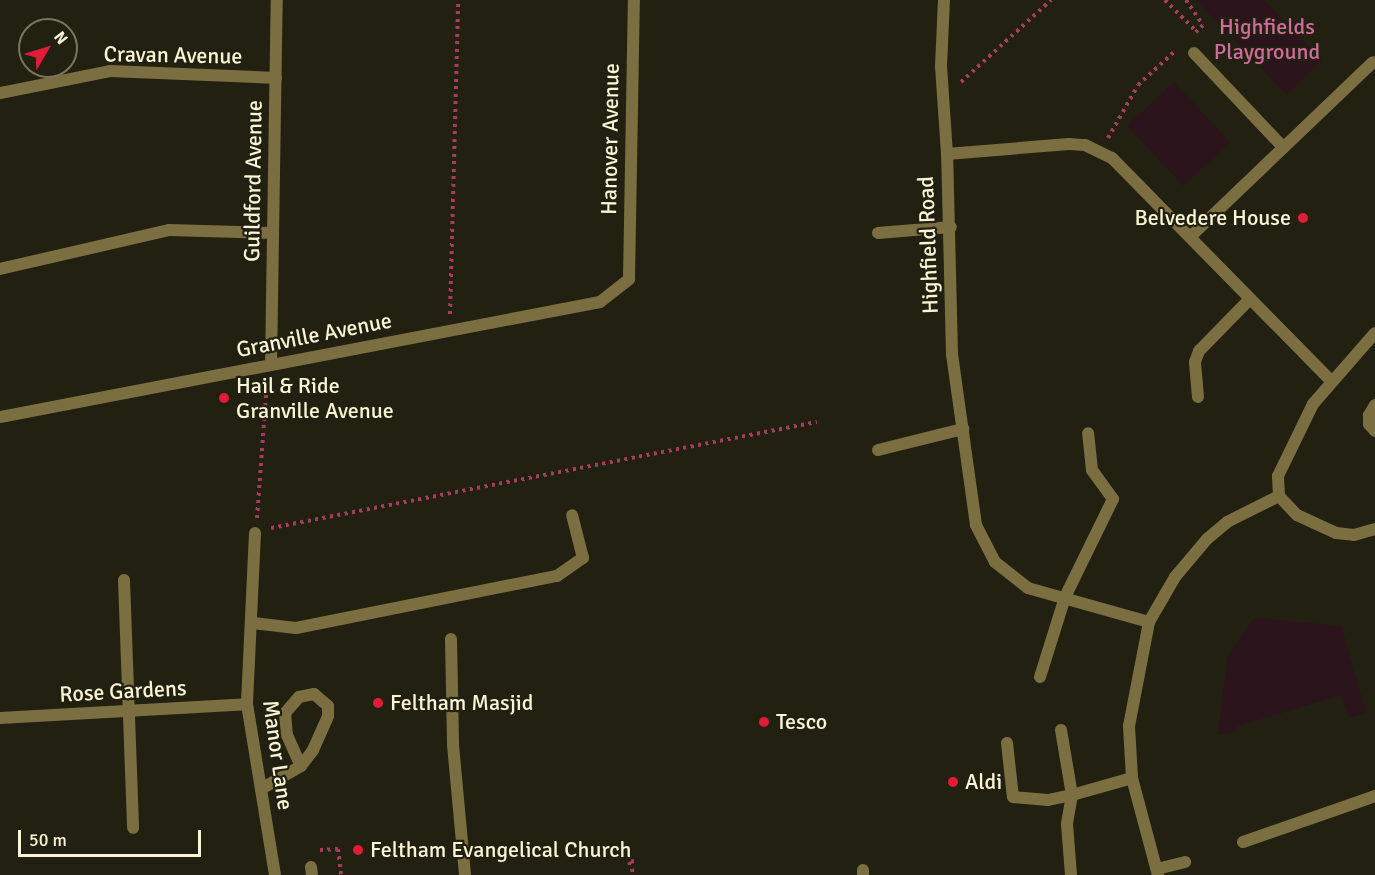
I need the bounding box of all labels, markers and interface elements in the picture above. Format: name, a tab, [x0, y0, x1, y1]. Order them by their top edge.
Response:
park label: Highfields Playground	[1214, 13, 1320, 64]
north arrow	[18, 18, 78, 78]
text: N	[49, 28, 72, 49]
street label: Cravan Avenue	[103, 41, 243, 69]
street label: Hanover Avenue	[595, 63, 625, 215]
street label: Guildford Avenue	[238, 100, 268, 262]
street label: Highfield Road	[912, 176, 944, 314]
place label: Belvedere House	[1135, 205, 1291, 231]
marker: Belvedere House	[1296, 211, 1310, 225]
street label: Granville Avenue	[234, 307, 394, 363]
place label: Hail & Ride Granville Avenue	[236, 372, 394, 424]
marker: Hail & Ride Granville Avenue	[217, 391, 231, 405]
street label: Rose Gardens	[59, 674, 187, 708]
place label: Feltham Masjid	[390, 690, 533, 716]
marker: Feltham Masjid	[371, 696, 385, 710]
street label: Manor Lane	[257, 698, 299, 812]
place label: Tesco	[776, 709, 827, 735]
marker: Tesco	[757, 715, 771, 729]
place label: Aldi	[965, 769, 1002, 795]
marker: Aldi	[946, 775, 960, 789]
scale bar	[21, 818, 204, 856]
text: 50 m	[29, 829, 67, 851]
place label: Feltham Evangelical Church	[370, 837, 631, 863]
marker: Feltham Evangelical Church	[351, 843, 365, 857]

